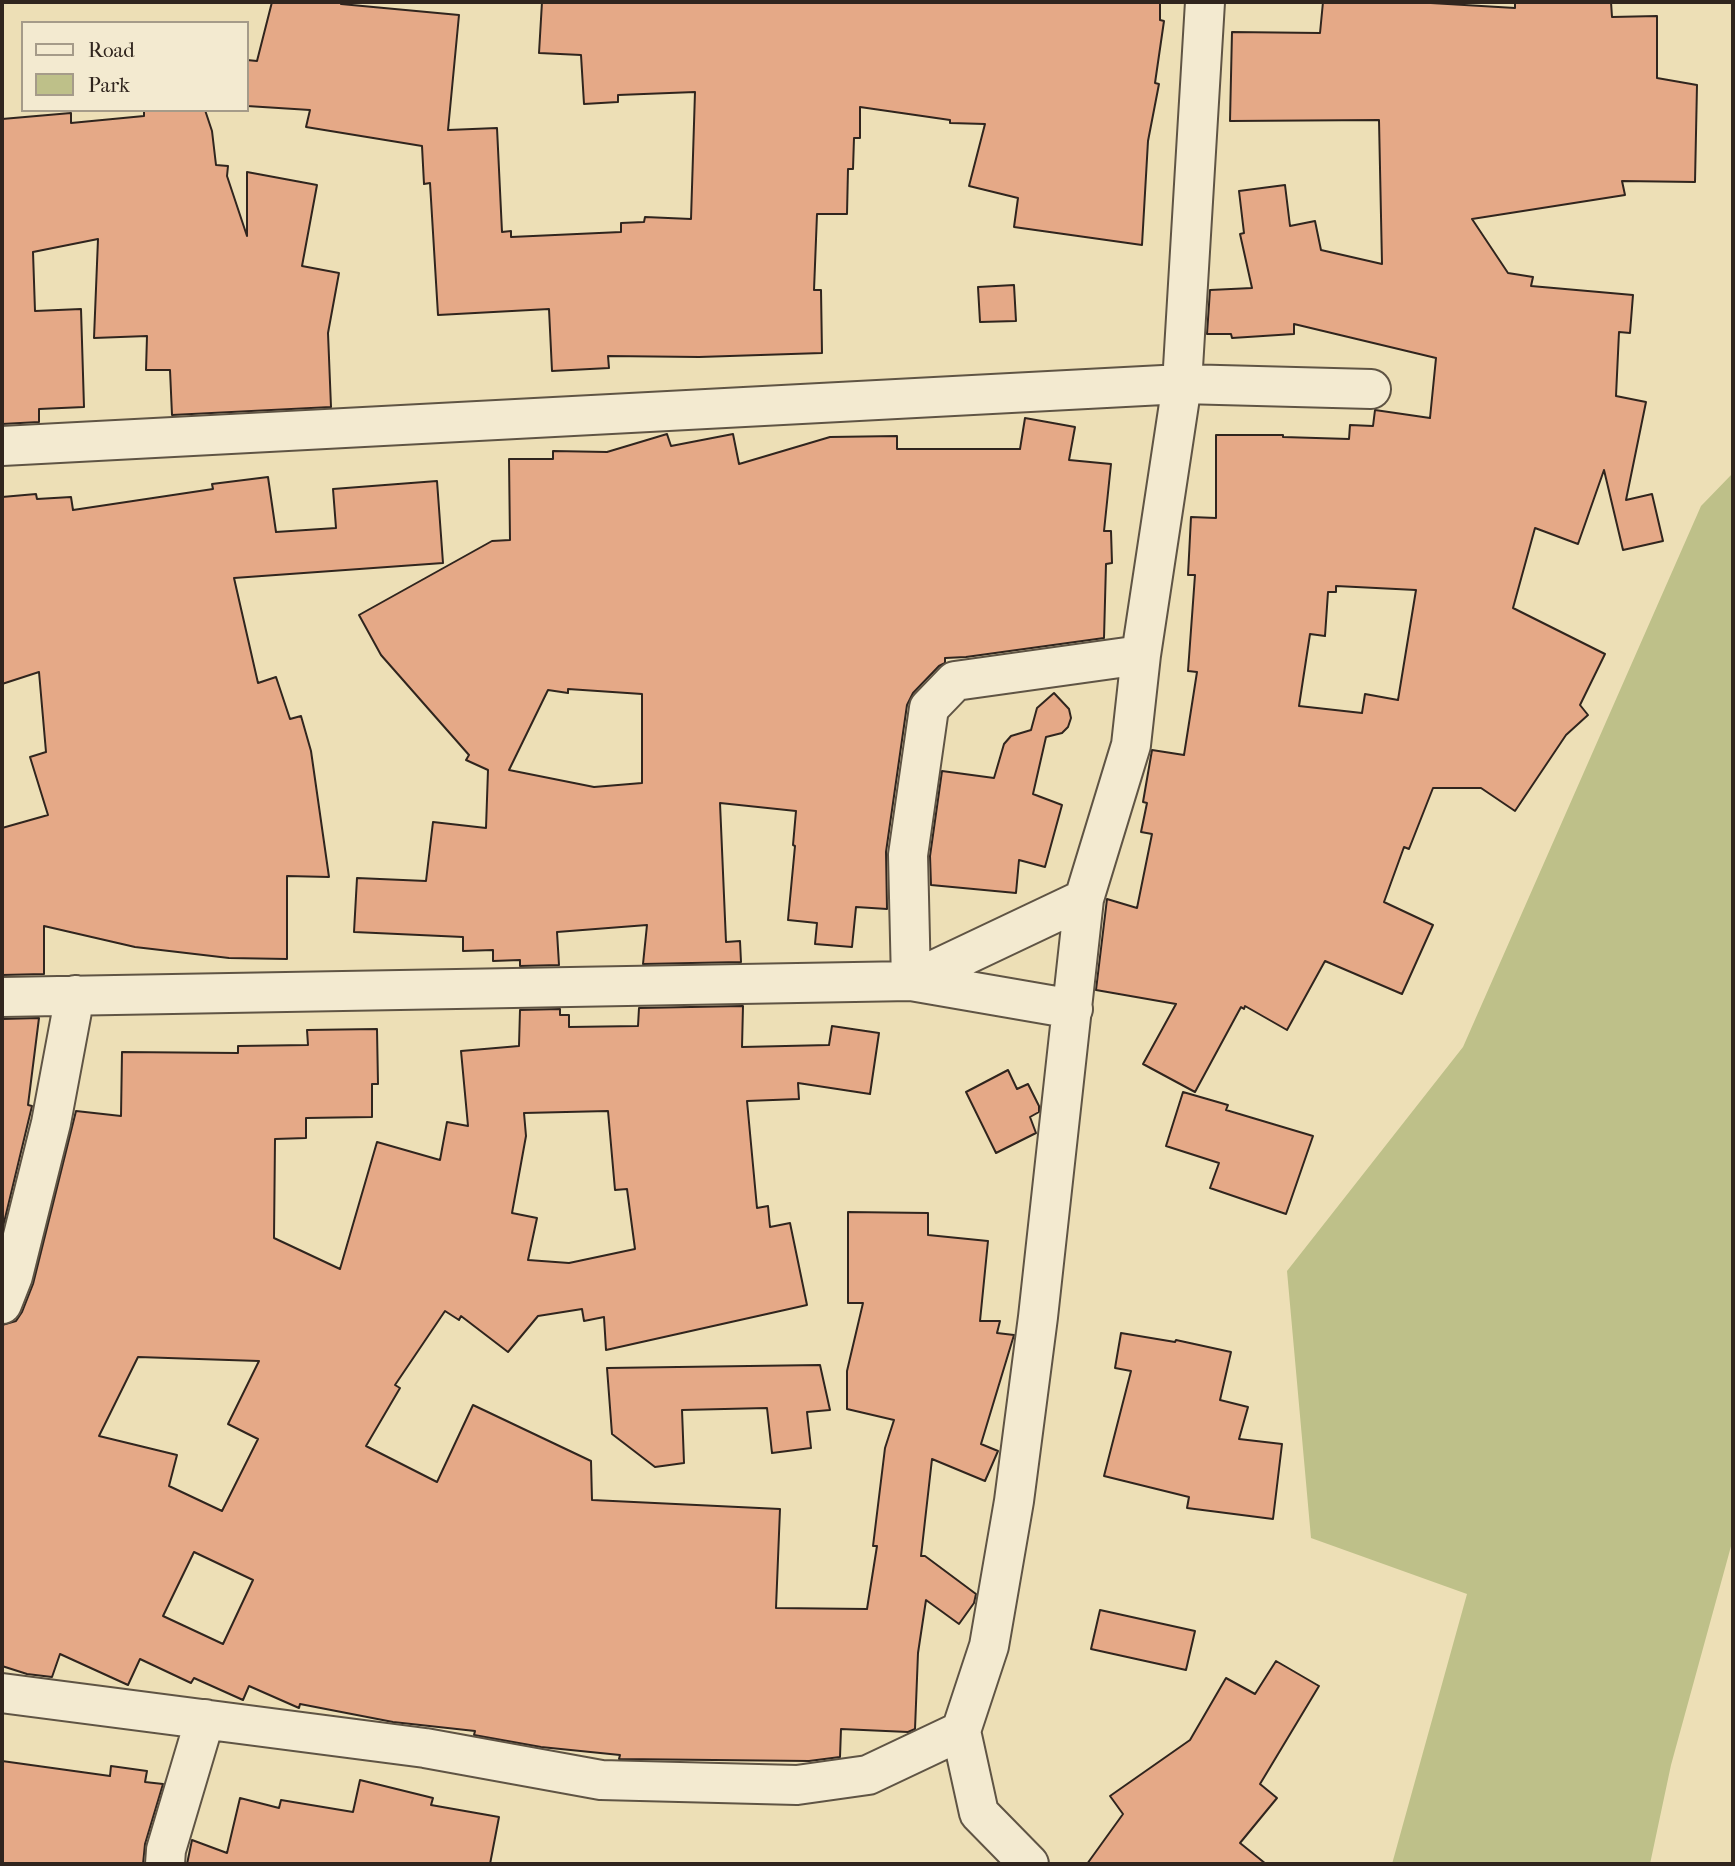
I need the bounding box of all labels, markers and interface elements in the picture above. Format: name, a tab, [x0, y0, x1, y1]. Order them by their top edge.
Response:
legend	[21, 21, 248, 112]
text: Road	[88, 38, 135, 62]
text: Park	[88, 73, 130, 97]

